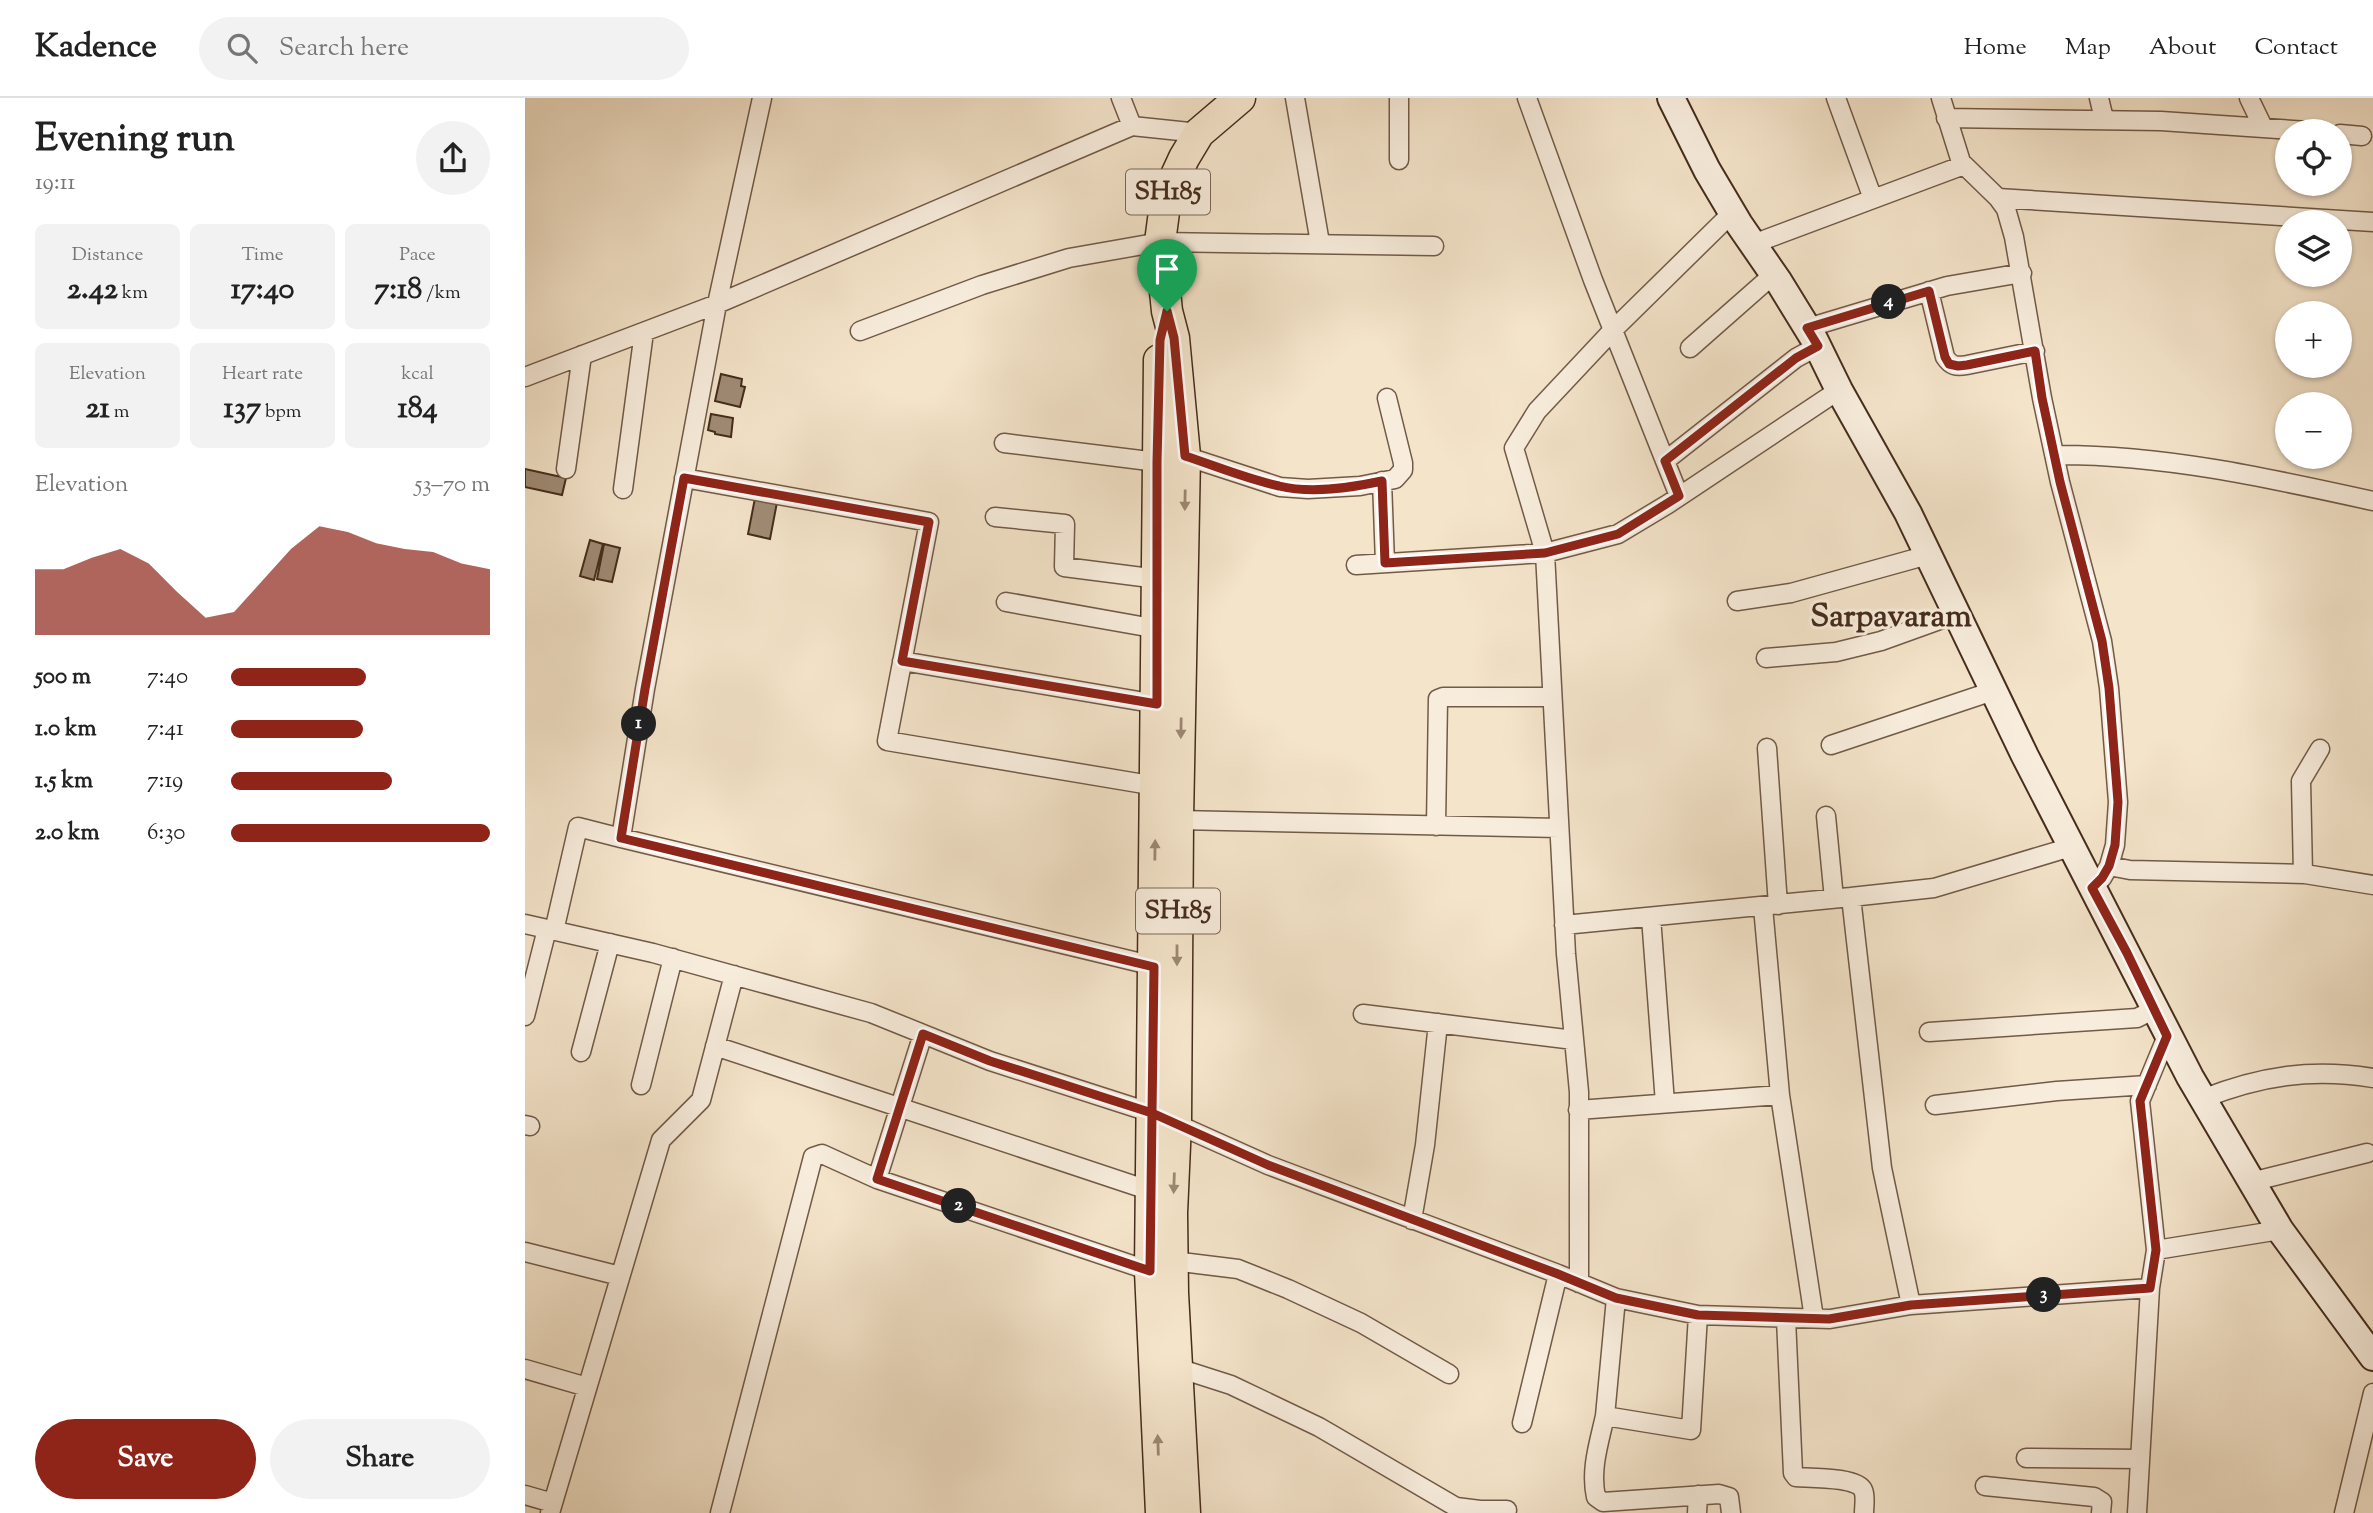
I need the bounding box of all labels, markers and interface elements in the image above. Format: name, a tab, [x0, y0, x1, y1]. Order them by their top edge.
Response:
search box	[199, 17, 689, 80]
text: Kadence	[35, 24, 157, 72]
icon: search	[223, 29, 261, 67]
text: Search here	[279, 30, 409, 67]
text: Home	[1964, 31, 2027, 65]
text: Map	[2065, 31, 2111, 65]
text: About	[2149, 31, 2216, 65]
text: Contact	[2254, 31, 2338, 65]
text: Evening run	[35, 114, 235, 168]
map controls	[2275, 119, 2352, 469]
button: locate	[2275, 119, 2352, 196]
button: share	[416, 121, 490, 195]
text: 19:11	[35, 167, 75, 200]
road number: SH185	[1126, 170, 1210, 214]
button: layers	[2275, 210, 2352, 287]
pin	[1137, 239, 1197, 311]
text: Distance	[72, 242, 143, 269]
text: Time	[241, 242, 284, 269]
text: Pace	[399, 242, 436, 269]
icon: arrive	[1148, 250, 1186, 288]
text: 2.42	[67, 269, 118, 312]
text: 17:40	[231, 269, 294, 312]
text: 7:18	[374, 269, 422, 312]
text: km	[118, 280, 148, 307]
text: /km	[422, 280, 461, 307]
pin: 4	[1871, 284, 1907, 320]
text: 4	[1884, 288, 1893, 315]
button: +	[2275, 301, 2352, 378]
text: Elevation	[69, 361, 146, 388]
text: Heart rate	[222, 361, 303, 388]
text: kcal	[401, 361, 434, 388]
text: 21	[85, 388, 110, 431]
text: 137	[224, 388, 261, 431]
text: 184	[397, 388, 438, 431]
button: −	[2275, 392, 2352, 469]
text: m	[110, 399, 130, 426]
text: bpm	[261, 399, 301, 426]
text: Elevation	[35, 469, 128, 502]
text: 53–70 m	[414, 469, 490, 502]
one-way arrow	[1179, 489, 1191, 511]
district label: Sarpavaram	[1810, 595, 1972, 641]
text: 500 m	[35, 661, 91, 694]
text: 7:40	[147, 661, 188, 694]
pin: 1	[621, 706, 657, 742]
text: 1	[635, 710, 642, 737]
text: 1.0 km	[35, 713, 97, 746]
text: 7:41	[147, 713, 184, 746]
one-way arrow	[1175, 717, 1186, 739]
text: 1.5 km	[35, 765, 93, 798]
text: 7:19	[147, 765, 183, 798]
text: 2.0 km	[35, 817, 100, 850]
text: 6:30	[147, 817, 185, 850]
one-way arrow	[1149, 839, 1161, 861]
road number: SH185	[1136, 888, 1220, 933]
one-way arrow	[1171, 944, 1183, 966]
one-way arrow	[1168, 1172, 1179, 1194]
pin: 2	[941, 1188, 977, 1224]
text: 2	[954, 1192, 963, 1219]
pin: 3	[2027, 1278, 2061, 1312]
text: 3	[2040, 1281, 2047, 1308]
button: Save	[35, 1419, 256, 1499]
button: Share	[270, 1419, 490, 1499]
one-way arrow	[1152, 1434, 1163, 1456]

